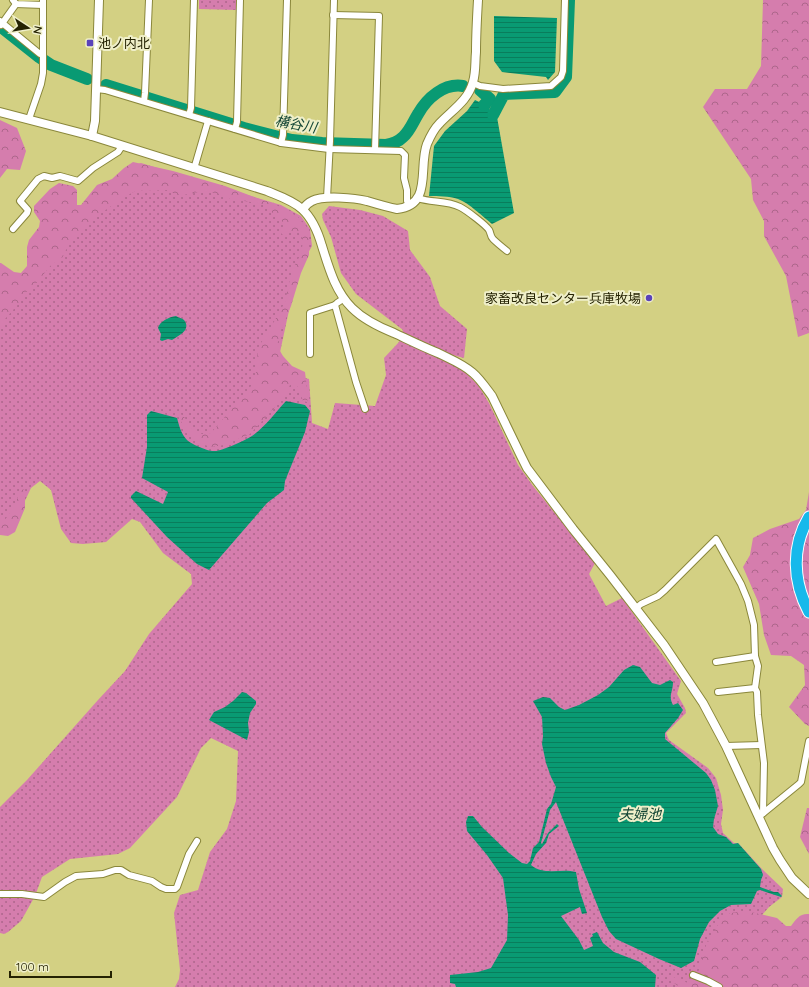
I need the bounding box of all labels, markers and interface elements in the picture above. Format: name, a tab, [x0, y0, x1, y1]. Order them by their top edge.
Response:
north arrow	[8, 8, 48, 48]
text: N	[30, 25, 45, 35]
place label: 池ノ内北	[98, 35, 150, 51]
marker: 池ノ内北	[85, 38, 95, 48]
water label: 構谷川	[274, 111, 320, 137]
place label: 家畜改良センター兵庫牧場	[485, 290, 641, 306]
marker: 家畜改良センター兵庫牧場	[644, 293, 654, 303]
water label: 夫婦池	[619, 805, 663, 823]
scale bar	[10, 953, 111, 979]
text: 100 m	[16, 959, 49, 974]

